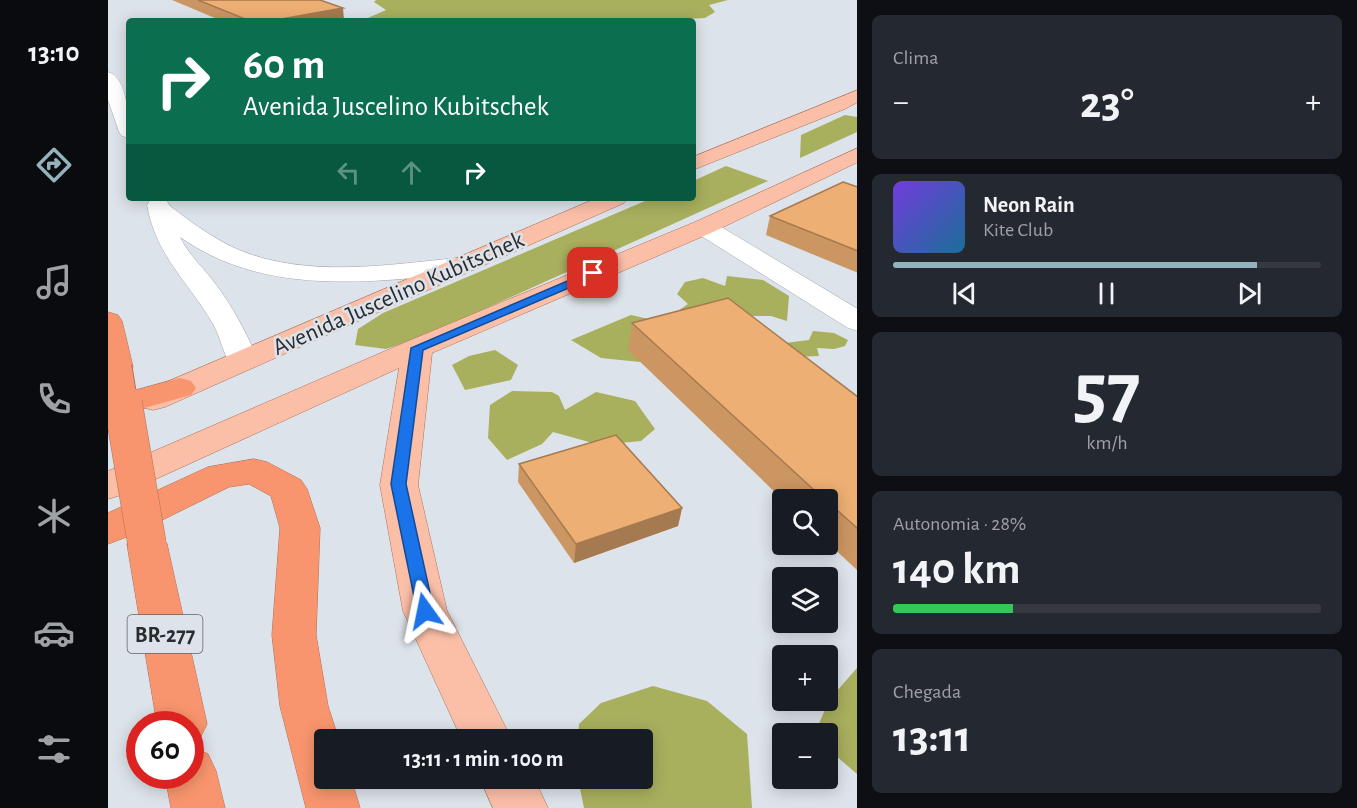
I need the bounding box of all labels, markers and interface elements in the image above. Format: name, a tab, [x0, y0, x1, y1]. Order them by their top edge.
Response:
text: 13:10	[28, 39, 80, 66]
icon: right	[144, 42, 222, 120]
text: 60 m	[243, 44, 325, 86]
text: Clima	[893, 48, 938, 68]
text: 23°	[1080, 81, 1134, 126]
text: −	[893, 86, 909, 119]
text: +	[1305, 86, 1321, 119]
text: Avenida Juscelino Kubitschek	[243, 93, 549, 120]
icon: directions	[33, 144, 75, 186]
icon: left	[332, 156, 365, 189]
icon: ahead	[395, 156, 428, 189]
icon: right	[458, 156, 491, 189]
text: Neon Rain	[983, 194, 1075, 216]
text: Kite Club	[983, 220, 1053, 240]
street label: Avenida Juscelino Kubitschek	[269, 228, 528, 360]
pin	[567, 247, 618, 298]
icon: arrive	[576, 256, 609, 289]
icon: music	[33, 261, 75, 303]
icon: previous	[948, 277, 981, 310]
icon: pause	[1090, 277, 1123, 310]
icon: next	[1233, 277, 1266, 310]
text: 57	[1073, 353, 1141, 431]
icon: phone	[33, 378, 75, 420]
text: km/h	[1086, 433, 1128, 453]
map controls	[772, 489, 838, 789]
button: search	[772, 489, 838, 555]
icon: climate	[33, 495, 75, 537]
text: Autonomia · 28%	[893, 514, 1026, 534]
text: 140 km	[893, 547, 1021, 592]
button: layers	[772, 567, 838, 633]
position arrow	[393, 579, 457, 643]
icon: car	[33, 612, 75, 654]
road number: BR-277	[128, 615, 202, 653]
button: +	[772, 645, 838, 711]
text: Chegada	[893, 682, 961, 702]
speed limit sign: 60	[126, 711, 204, 789]
text: 13:11	[893, 715, 971, 760]
button: −	[772, 723, 838, 789]
icon: filters	[33, 728, 75, 770]
text: 13:11 · 1 min · 100 m	[404, 748, 563, 770]

